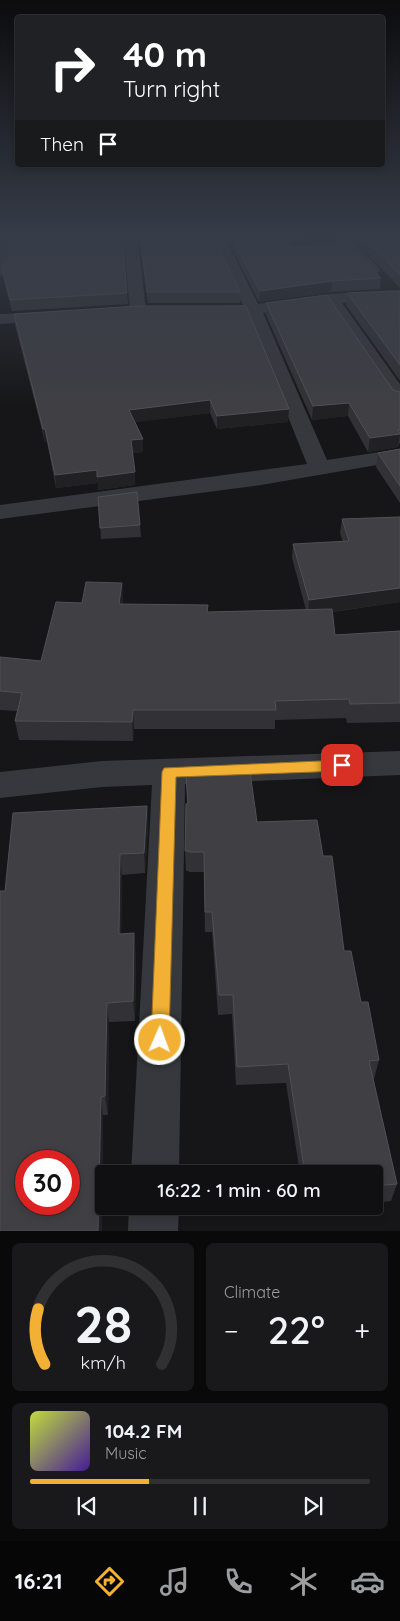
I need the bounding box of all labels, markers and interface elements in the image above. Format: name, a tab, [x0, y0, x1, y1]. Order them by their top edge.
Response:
text: 40 m	[123, 32, 207, 76]
icon: right	[40, 35, 105, 100]
text: Turn right	[123, 75, 220, 103]
icon: arrive	[94, 130, 122, 158]
text: Then	[40, 132, 84, 156]
pin	[321, 744, 363, 786]
icon: arrive	[328, 751, 356, 779]
position arrow	[133, 1013, 185, 1065]
speed limit sign: 30	[15, 1150, 80, 1215]
text: 16:22 · 1 min · 60 m	[157, 1178, 321, 1202]
text: Climate	[224, 1282, 280, 1302]
text: 28	[74, 1291, 132, 1356]
text: 22°	[268, 1306, 325, 1354]
text: −	[224, 1313, 239, 1348]
text: +	[354, 1313, 370, 1348]
text: km/h	[80, 1351, 126, 1373]
text: 104.2 FM	[105, 1419, 182, 1443]
text: Music	[105, 1443, 147, 1463]
icon: previous	[73, 1492, 101, 1520]
icon: pause	[186, 1492, 214, 1520]
icon: next	[299, 1492, 327, 1520]
icon: directions	[92, 1564, 127, 1599]
icon: music	[157, 1564, 192, 1599]
icon: phone	[221, 1564, 256, 1599]
icon: climate	[286, 1564, 321, 1599]
icon: car	[350, 1564, 385, 1599]
text: 16:21	[15, 1567, 63, 1595]

